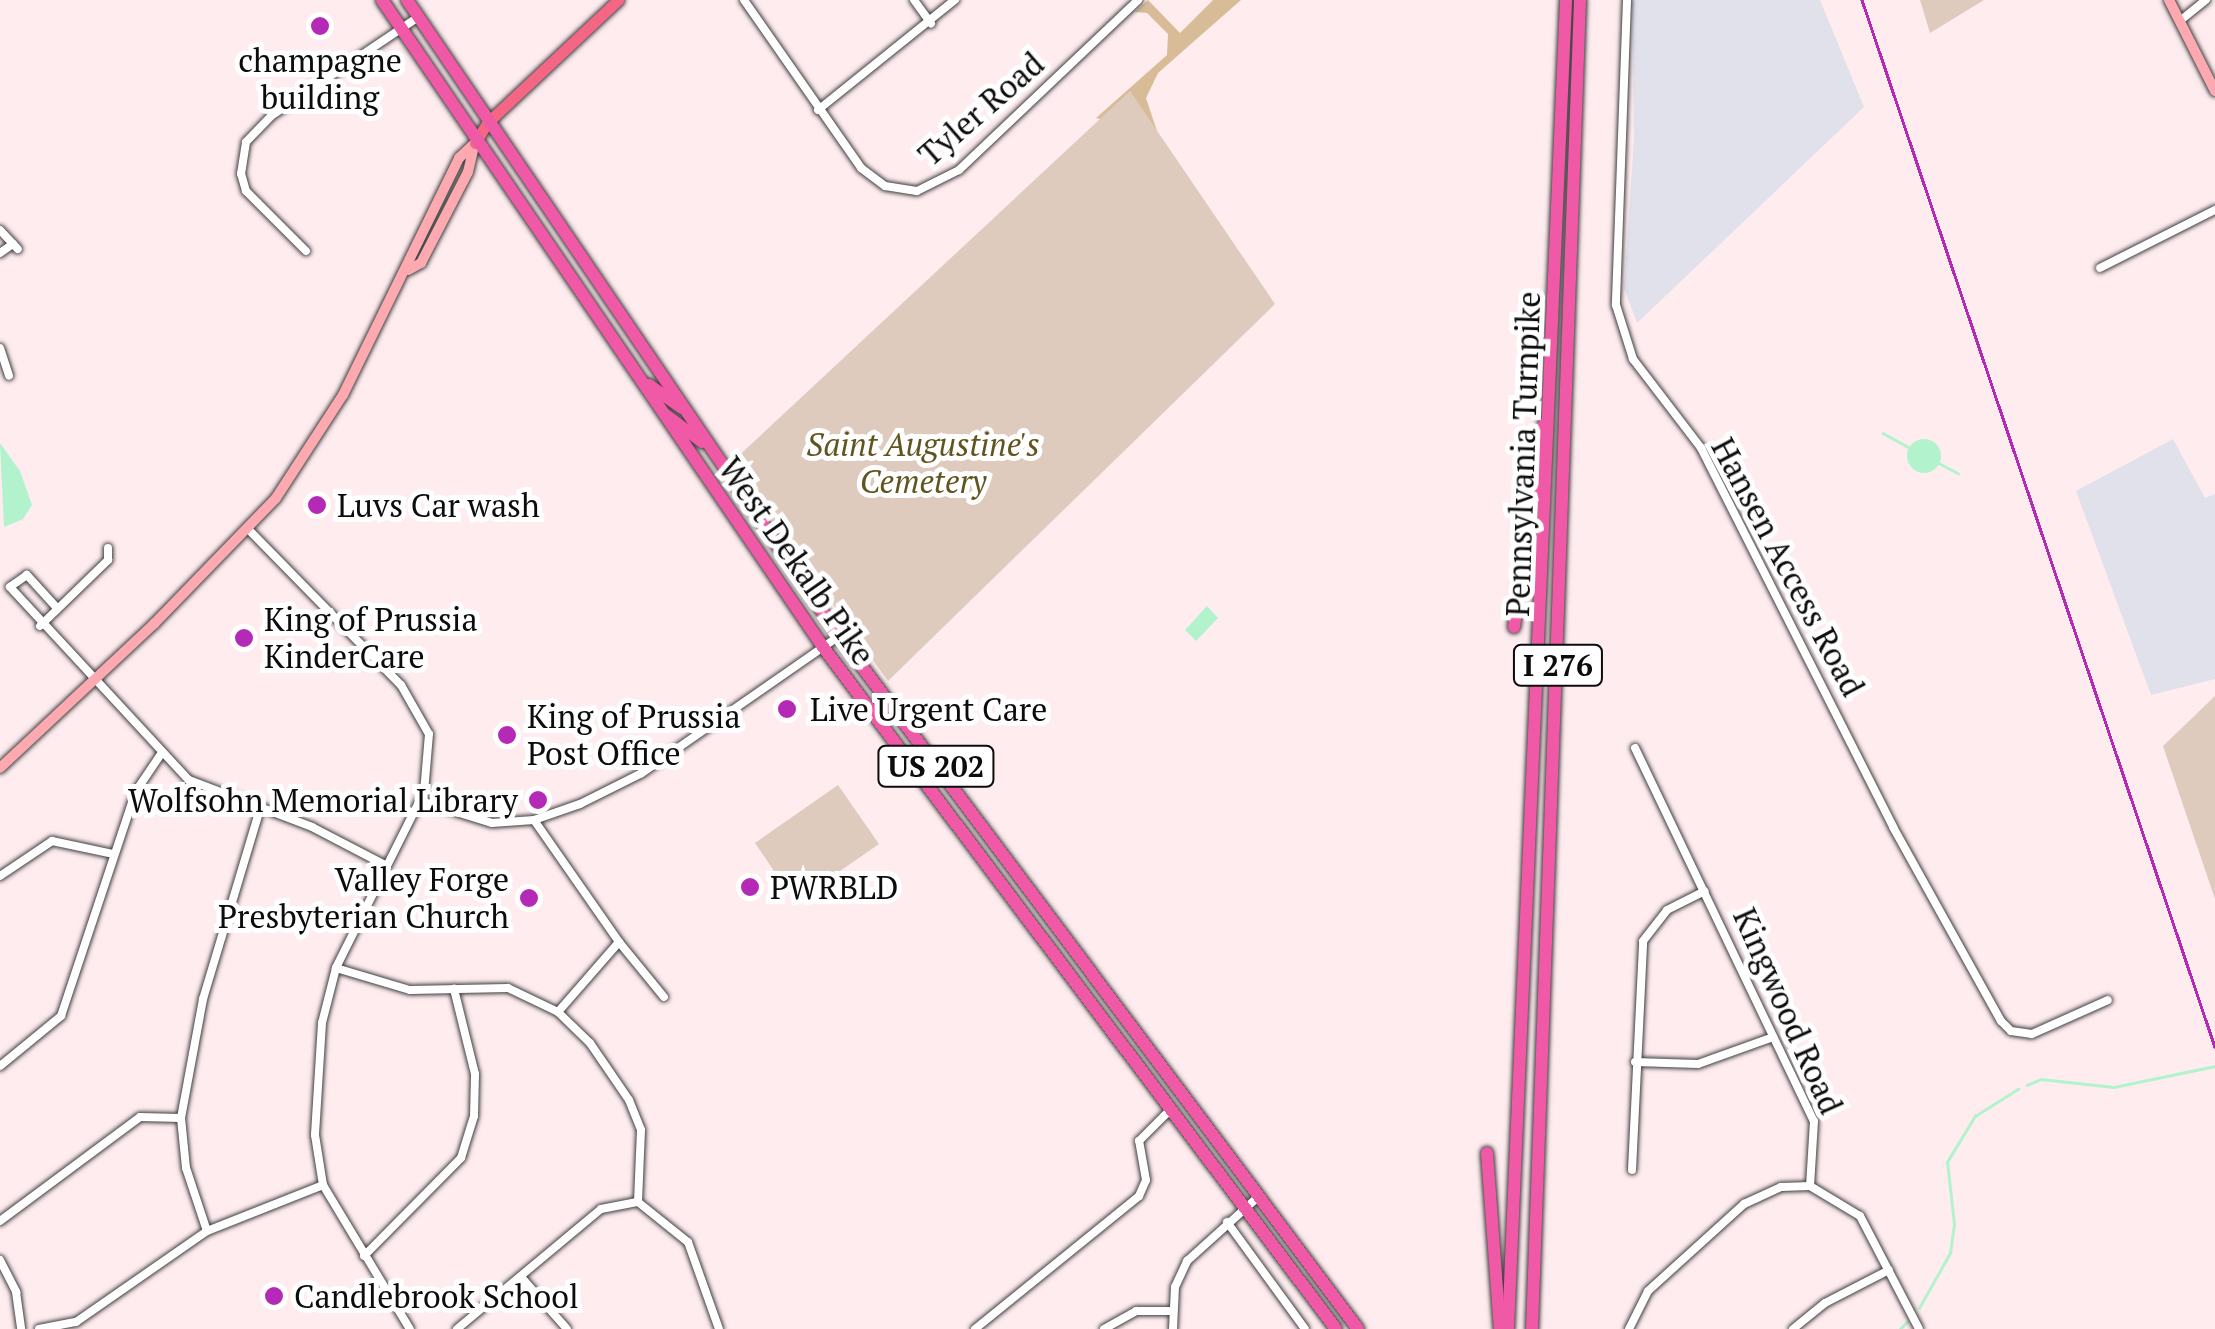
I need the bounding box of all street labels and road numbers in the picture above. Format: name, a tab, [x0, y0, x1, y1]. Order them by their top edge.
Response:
street label: Tyler Road	[911, 44, 1051, 174]
street label: Pennsylvania Turnpike	[1498, 291, 1548, 617]
street label: Hansen Access Road	[1704, 431, 1872, 703]
street label: West Dekalb Pike	[711, 450, 883, 672]
road number: I 276	[1510, 640, 1606, 690]
road number: US 202	[876, 741, 996, 791]
street label: Kingwood Road	[1725, 902, 1851, 1120]

